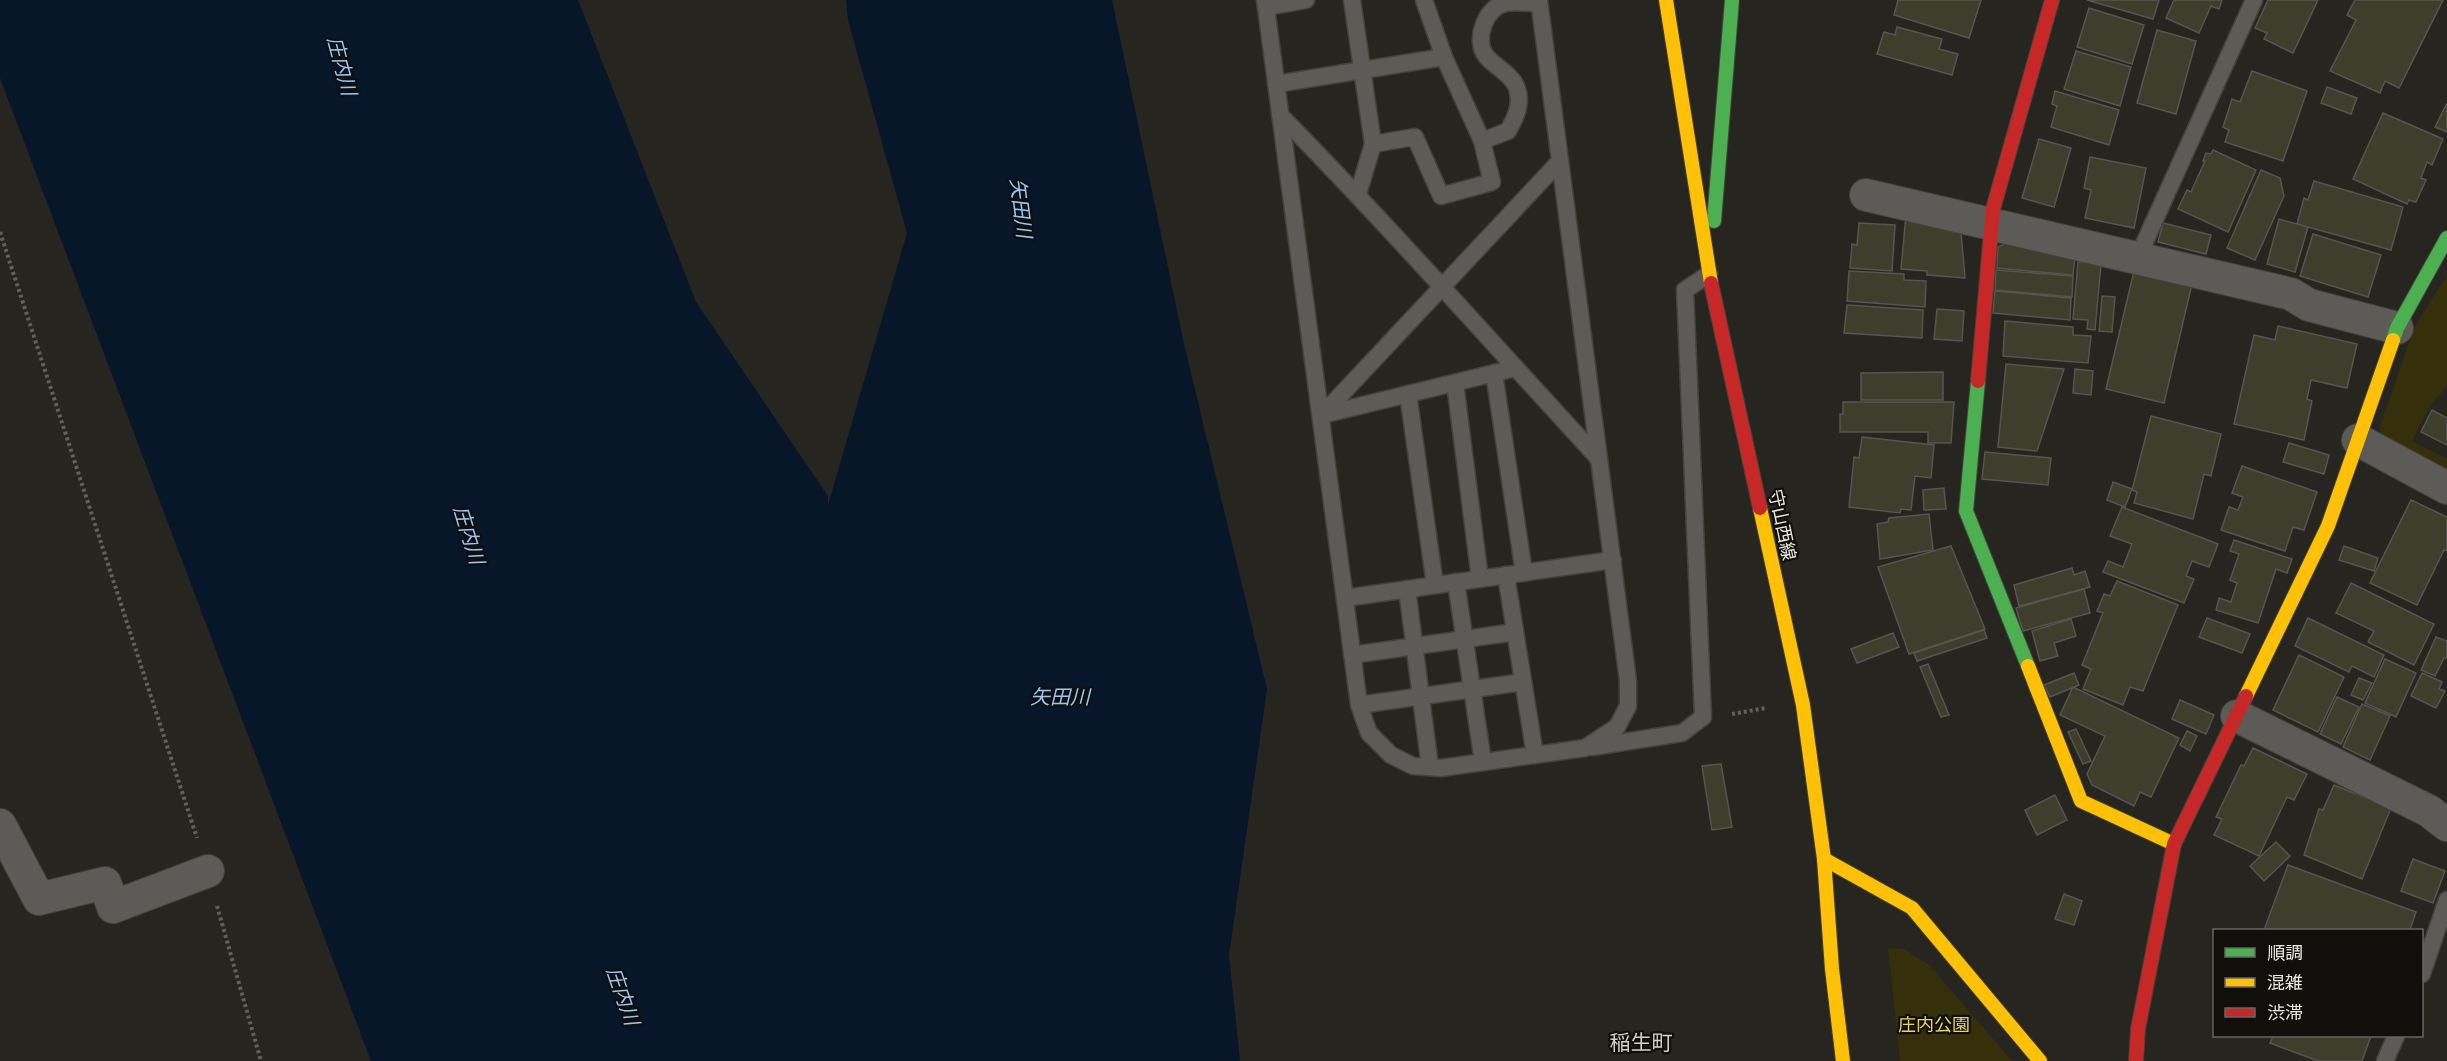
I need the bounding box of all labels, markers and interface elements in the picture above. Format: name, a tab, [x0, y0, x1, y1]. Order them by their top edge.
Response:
water label: 庄内川	[323, 34, 361, 100]
water label: 矢田川	[1005, 177, 1036, 241]
street label: 守山西線	[1764, 487, 1800, 563]
water label: 庄内川	[449, 503, 489, 569]
water label: 矢田川	[1030, 686, 1092, 709]
legend	[2213, 929, 2423, 1037]
text: 順調	[2267, 942, 2303, 964]
water label: 庄内川	[602, 964, 644, 1030]
text: 混雑	[2267, 972, 2303, 994]
text: 渋滞	[2267, 1002, 2303, 1024]
park label: 庄内公園	[1898, 1014, 1970, 1036]
district label: 稲生町	[1610, 1031, 1673, 1055]

